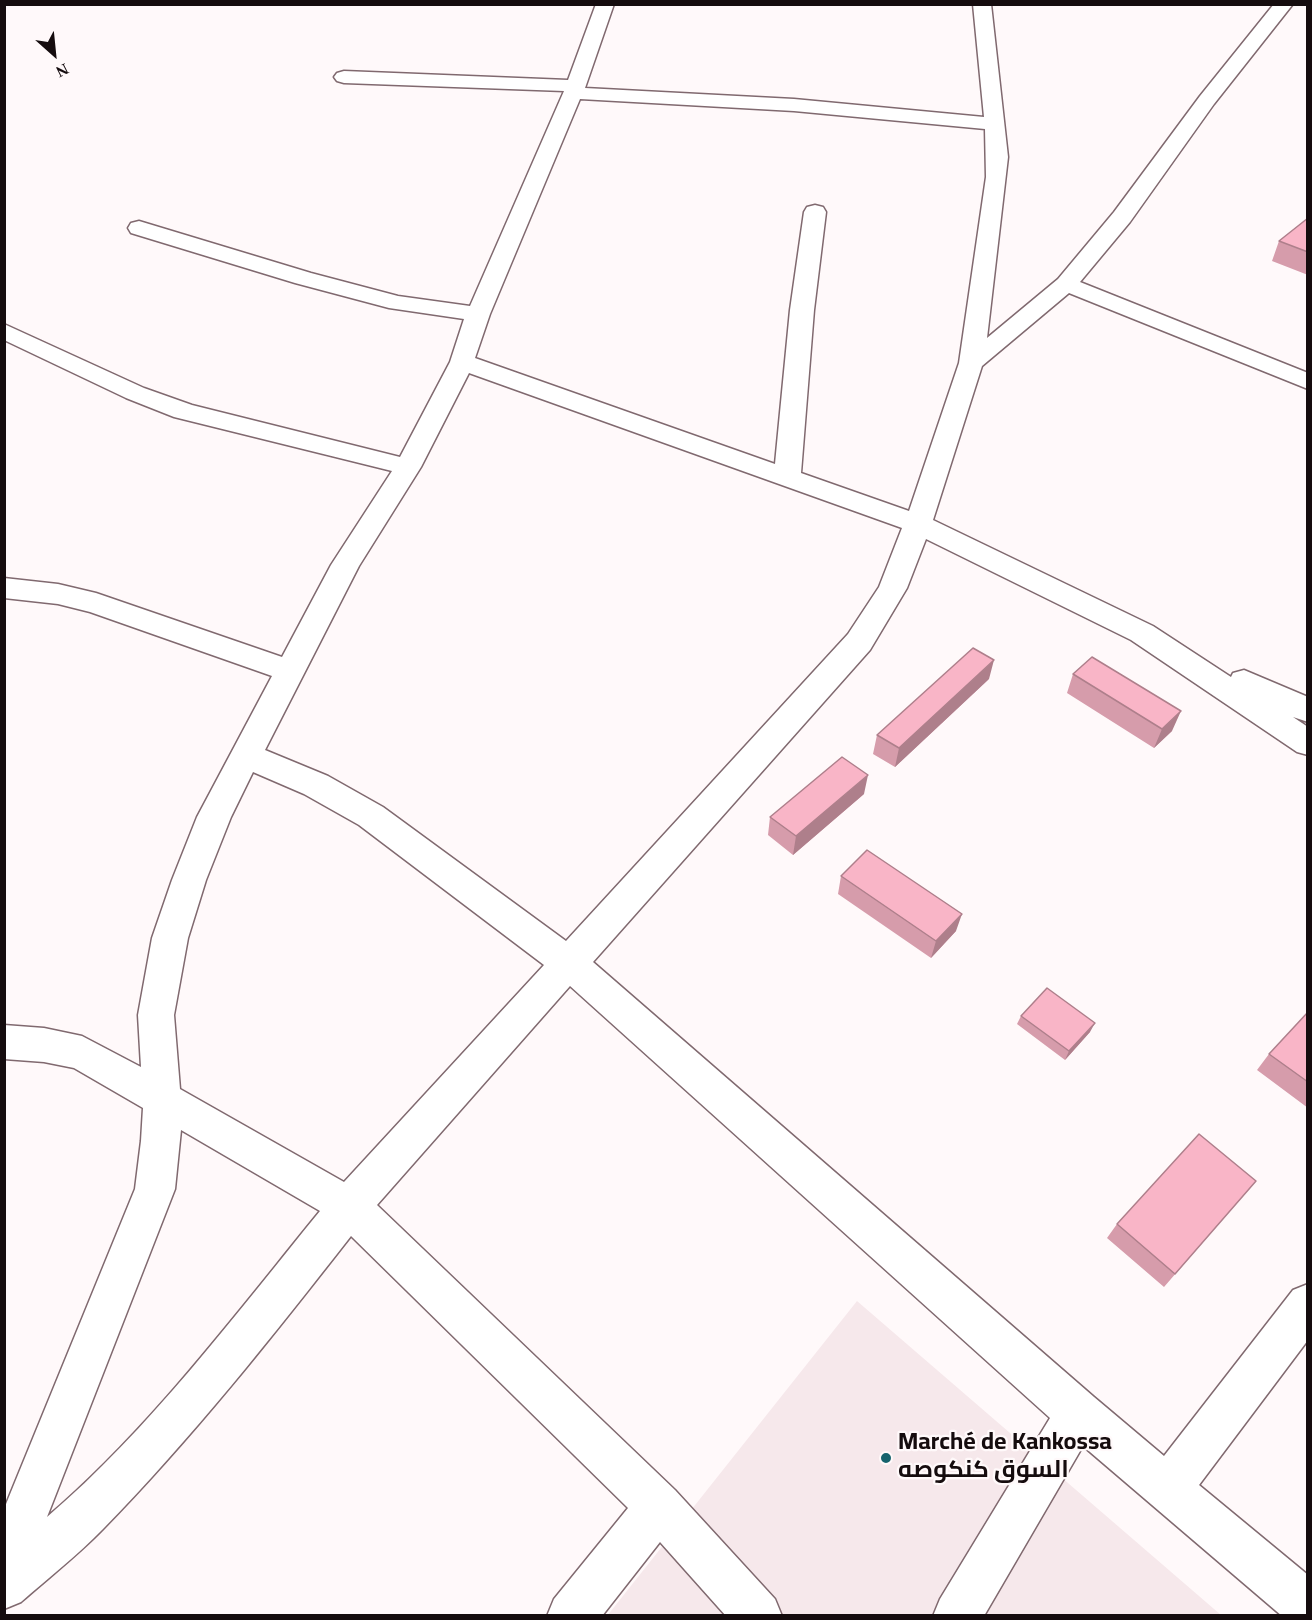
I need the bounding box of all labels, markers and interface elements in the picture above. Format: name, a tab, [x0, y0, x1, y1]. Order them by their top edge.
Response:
north arrow	[24, 24, 84, 84]
text: N	[53, 60, 71, 81]
place label: Marché de Kankossa السوق كنكوصه	[898, 1430, 1112, 1486]
marker: Marché de Kankossa السوق كنكوصه	[879, 1451, 893, 1465]

